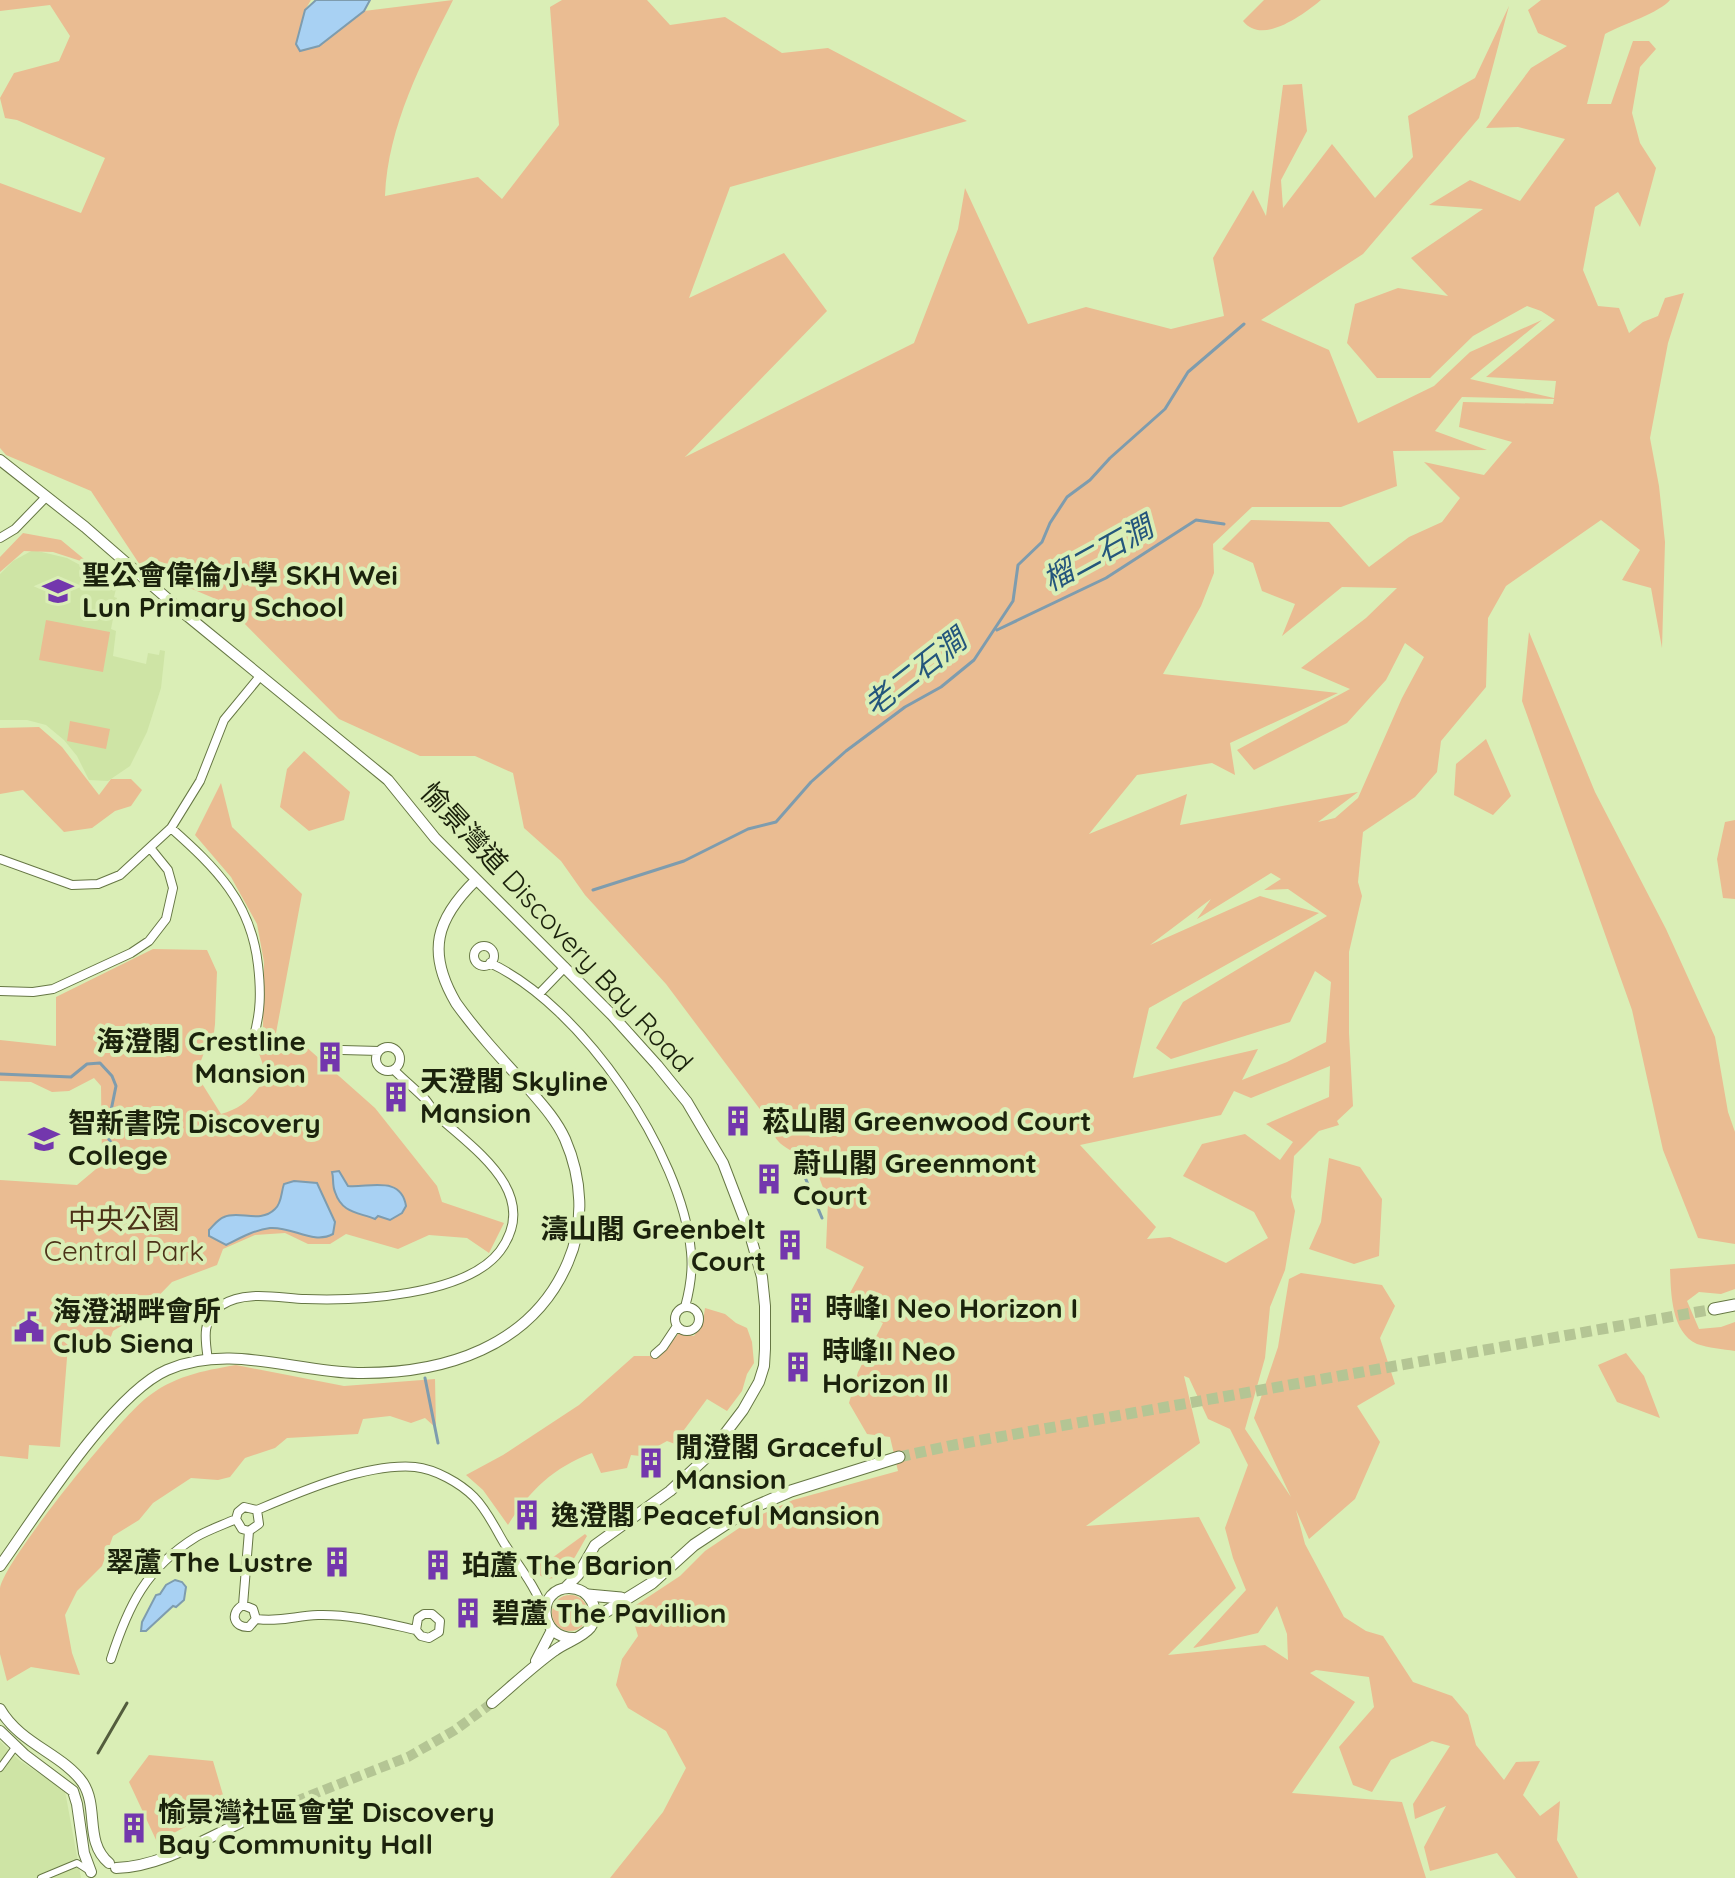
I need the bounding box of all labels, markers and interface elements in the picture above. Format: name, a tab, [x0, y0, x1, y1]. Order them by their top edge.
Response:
water label: 榴二石澗	[1036, 505, 1163, 599]
place label: 聖公會偉倫小學 SKH Wei Lun Primary School	[82, 557, 398, 624]
school or university icon: 聖公會偉倫小學 SKH Wei Lun Primary School	[41, 574, 75, 608]
water label: 老二石澗	[855, 618, 977, 724]
street label: 愉景灣道 Discovery Bay Road	[414, 775, 701, 1079]
place label: 海澄閣 Crestline Mansion	[96, 1023, 306, 1090]
building icon: 海澄閣 Crestline Mansion	[313, 1040, 347, 1074]
place label: 天澄閣 Skyline Mansion	[420, 1063, 608, 1130]
building icon: 天澄閣 Skyline Mansion	[379, 1080, 413, 1114]
place label: 菘山閣 Greenwood Court	[762, 1103, 1092, 1138]
building icon: 菘山閣 Greenwood Court	[721, 1104, 755, 1138]
place label: 智新書院 Discovery College	[68, 1105, 321, 1172]
school or university icon: 智新書院 Discovery College	[27, 1122, 61, 1156]
place label: 蔚山閣 Greenmont Court	[793, 1145, 1037, 1212]
building icon: 蔚山閣 Greenmont Court	[752, 1162, 786, 1196]
park label: 中央公園 Central Park	[44, 1201, 204, 1268]
place label: 濤山閣 Greenbelt Court	[540, 1211, 766, 1278]
building icon: 濤山閣 Greenbelt Court	[773, 1228, 807, 1262]
place label: 時峰I Neo Horizon I	[825, 1290, 1078, 1325]
building icon: 時峰I Neo Horizon I	[784, 1291, 818, 1325]
place label: 海澄湖畔會所 Club Siena	[53, 1293, 221, 1360]
public building icon: 海澄湖畔會所 Club Siena	[12, 1310, 46, 1344]
place label: 時峰II Neo Horizon II	[822, 1333, 956, 1400]
building icon: 時峰II Neo Horizon II	[781, 1350, 815, 1384]
place label: 閒澄閣 Graceful Mansion	[675, 1429, 883, 1496]
building icon: 閒澄閣 Graceful Mansion	[634, 1446, 668, 1480]
place label: 逸澄閣 Peaceful Mansion	[551, 1497, 880, 1532]
building icon: 逸澄閣 Peaceful Mansion	[510, 1498, 544, 1532]
place label: 翠蘆 The Lustre	[106, 1544, 313, 1579]
building icon: 翠蘆 The Lustre	[320, 1545, 354, 1579]
place label: 珀蘆 The Barion	[462, 1547, 673, 1582]
building icon: 珀蘆 The Barion	[421, 1548, 455, 1582]
place label: 碧蘆 The Pavillion	[492, 1595, 726, 1630]
building icon: 碧蘆 The Pavillion	[451, 1596, 485, 1630]
place label: 愉景灣社區會堂 Discovery Bay Community Hall	[158, 1794, 495, 1861]
building icon: 愉景灣社區會堂 Discovery Bay Community Hall	[117, 1811, 151, 1845]

